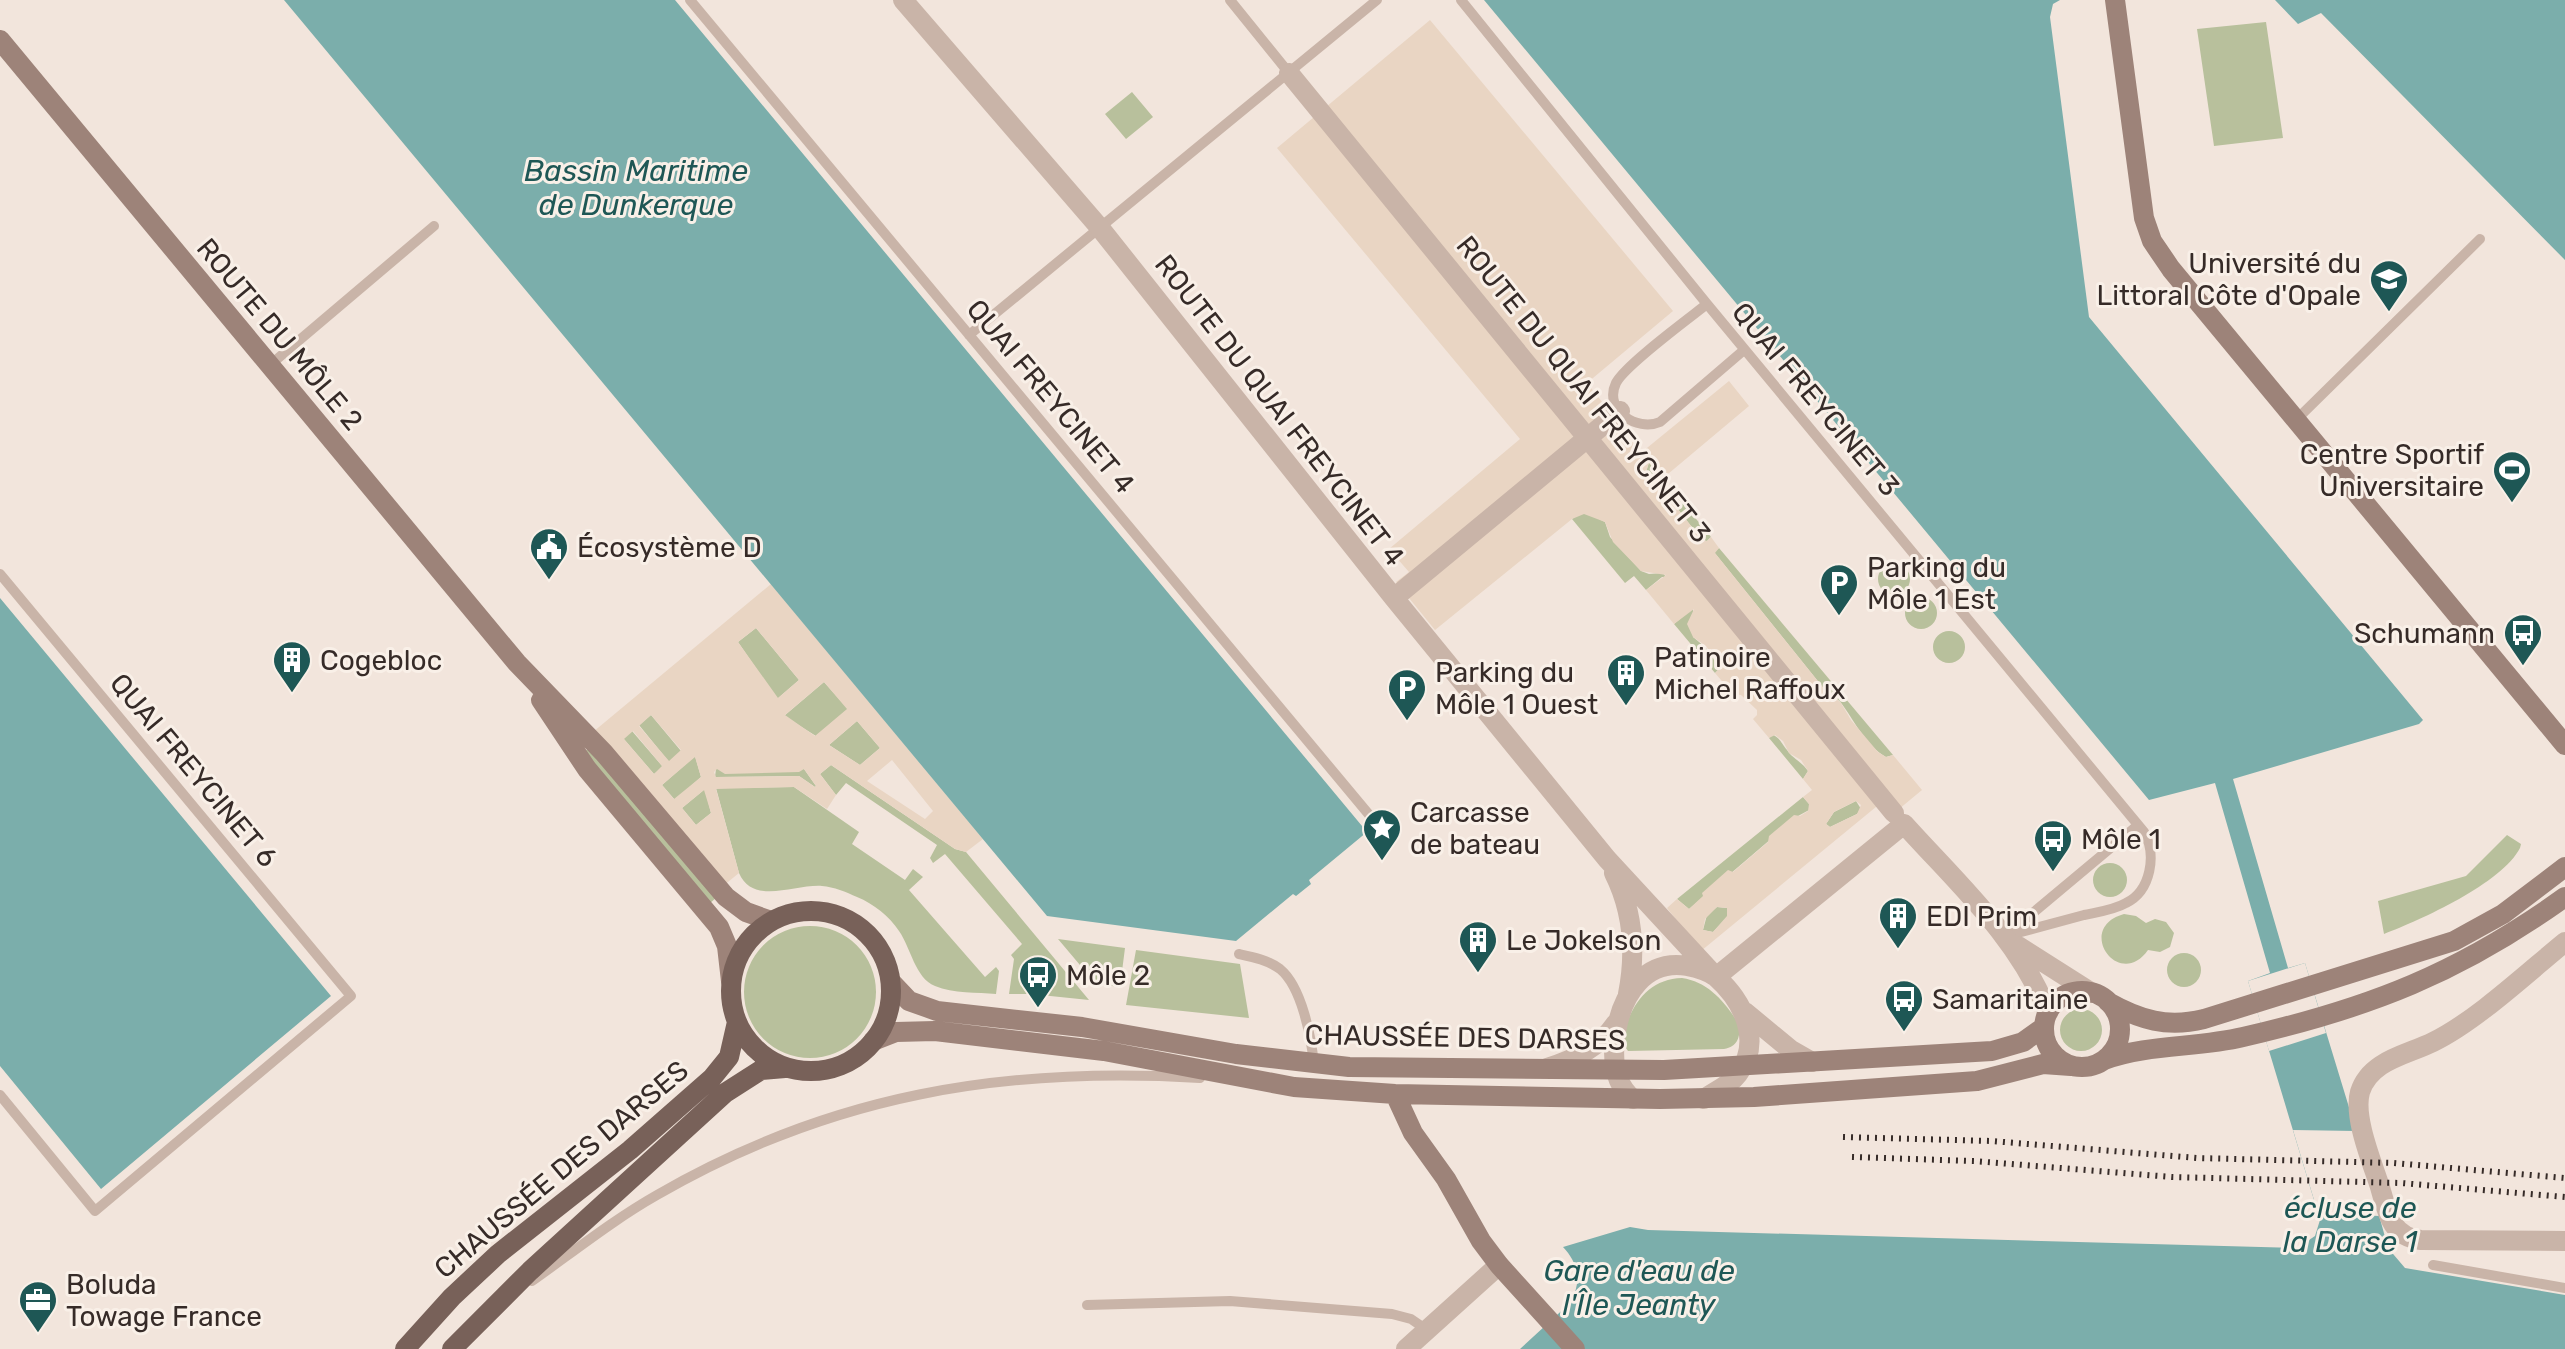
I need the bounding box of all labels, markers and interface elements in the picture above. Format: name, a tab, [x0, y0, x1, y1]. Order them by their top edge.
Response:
water label: Bassin Maritime de Dunkerque	[524, 153, 748, 223]
street label: ROUTE DU QUAI FREYCINET 3	[1450, 229, 1718, 549]
street label: ROUTE DU MÔLE 2	[190, 232, 369, 437]
place label: Université du Littoral Côte d'Opale	[2097, 247, 2361, 312]
street label: ROUTE DU QUAI FREYCINET 4	[1148, 248, 1411, 572]
school or university icon: Université du Littoral Côte d'Opale	[2368, 258, 2410, 313]
street label: QUAI FREYCINET 4	[960, 293, 1141, 500]
street label: QUAI FREYCINET 3	[1725, 296, 1906, 503]
place label: Centre Sportif Universitaire	[2300, 438, 2484, 503]
sports icon: Centre Sportif Universitaire	[2491, 449, 2533, 504]
public building icon: Écosystème D	[528, 526, 570, 581]
place label: Écosystème D	[577, 531, 762, 564]
place label: Parking du Môle 1 Est	[1867, 551, 2006, 616]
parking icon: Parking du Môle 1 Est	[1818, 562, 1860, 617]
bus stop icon: Schumann	[2502, 612, 2544, 667]
place label: Schumann	[2354, 617, 2495, 650]
building icon: Cogebloc	[271, 639, 313, 694]
place label: Patinoire Michel Raffoux	[1654, 641, 1846, 706]
place label: Cogebloc	[320, 644, 442, 677]
building icon: Patinoire Michel Raffoux	[1605, 652, 1647, 707]
place label: Parking du Môle 1 Ouest	[1435, 656, 1598, 721]
street label: QUAI FREYCINET 6	[103, 667, 284, 874]
parking icon: Parking du Môle 1 Ouest	[1386, 667, 1428, 722]
place label: Carcasse de bateau	[1410, 796, 1540, 861]
place icon: Carcasse de bateau	[1361, 807, 1403, 862]
bus stop icon: Môle 1	[2032, 818, 2074, 873]
place label: Môle 1	[2081, 823, 2161, 856]
building icon: EDI Prim	[1877, 895, 1919, 950]
place label: EDI Prim	[1926, 900, 2037, 933]
building icon: Le Jokelson	[1457, 919, 1499, 974]
place label: Le Jokelson	[1506, 924, 1661, 957]
bus stop icon: Môle 2	[1017, 954, 1059, 1009]
place label: Môle 2	[1066, 959, 1150, 992]
bus stop icon: Samaritaine	[1883, 978, 1925, 1033]
place label: Samaritaine	[1932, 983, 2088, 1016]
street label: CHAUSSÉE DES DARSES	[1304, 1018, 1626, 1057]
street label: CHAUSSÉE DES DARSES	[428, 1054, 695, 1285]
water label: écluse de la Darse 1	[2283, 1190, 2417, 1260]
water label: Gare d'eau de l'Île Jeanty	[1543, 1253, 1735, 1323]
place label: Boluda Towage France	[66, 1268, 262, 1333]
office icon: Boluda Towage France	[17, 1279, 59, 1334]

